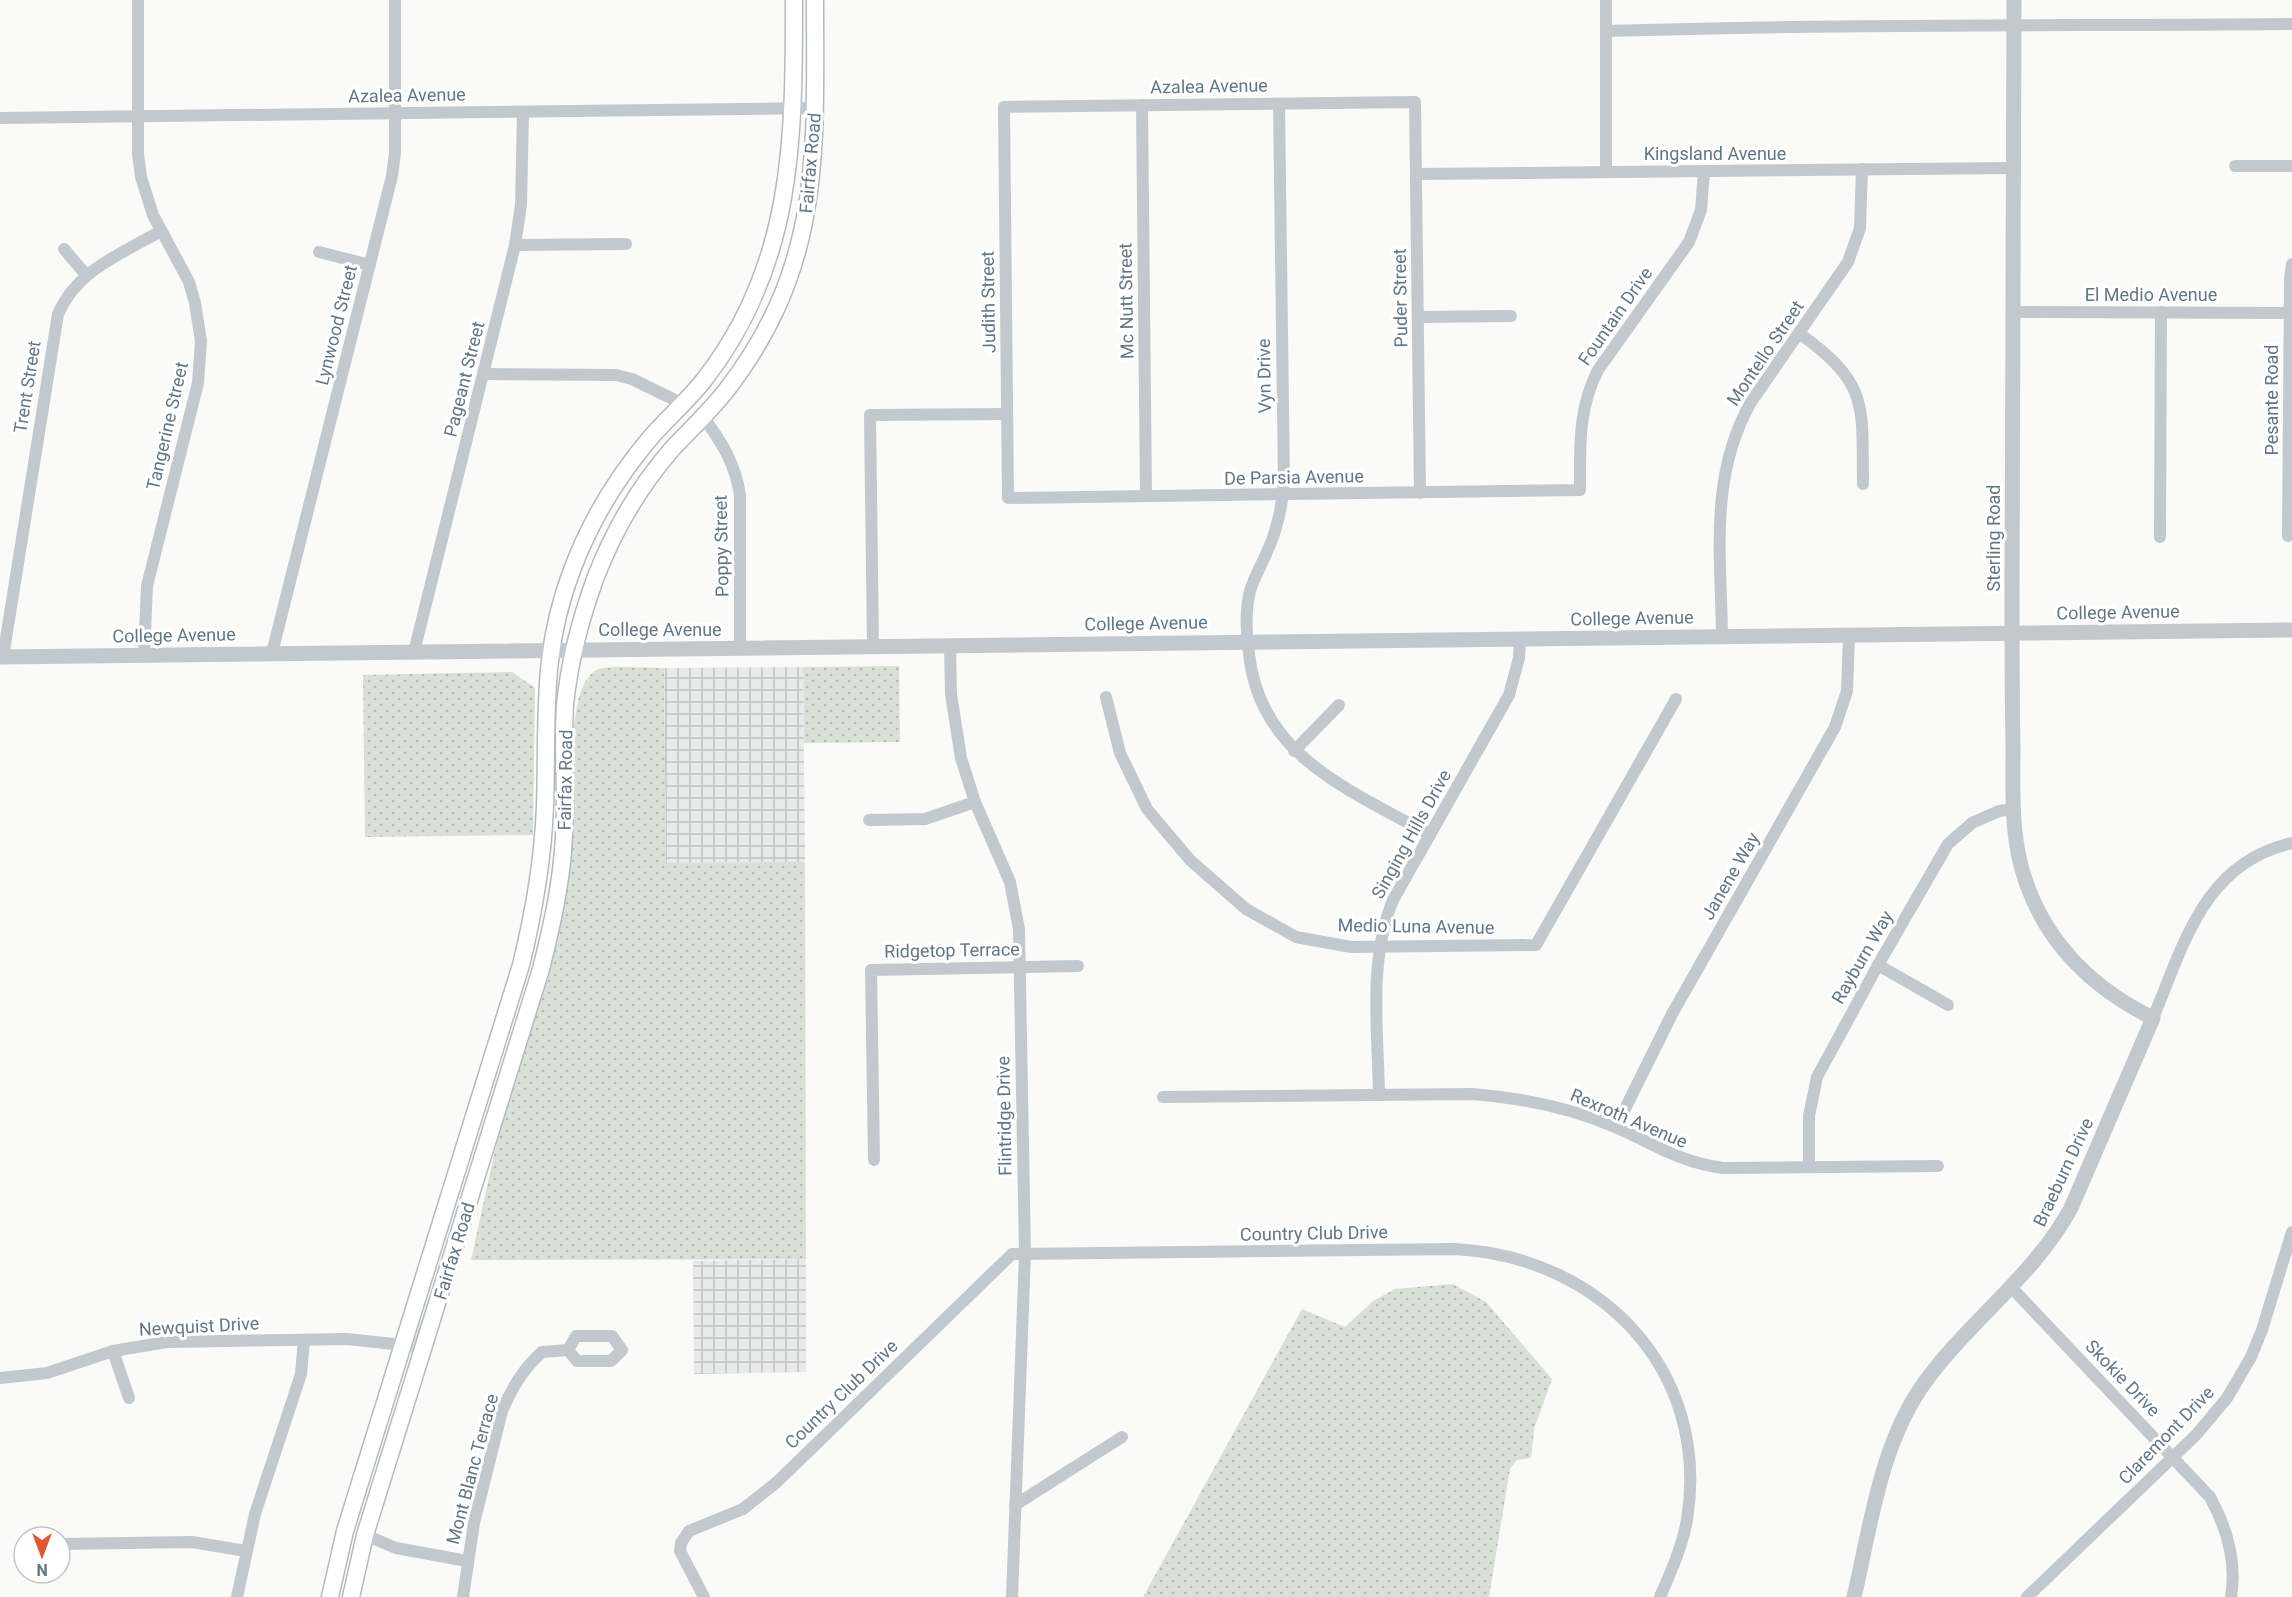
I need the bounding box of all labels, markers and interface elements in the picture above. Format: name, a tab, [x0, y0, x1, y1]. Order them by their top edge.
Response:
street label: Azalea Avenue	[1150, 74, 1268, 98]
street label: Azalea Avenue	[348, 83, 466, 107]
street label: Fairfax Road	[795, 112, 825, 214]
street label: Kingsland Avenue	[1644, 143, 1786, 164]
street label: Mc Nutt Street	[1114, 243, 1138, 359]
street label: Puder Street	[1389, 248, 1411, 348]
street label: Judith Street	[977, 251, 999, 353]
street label: Lynwood Street	[311, 263, 361, 387]
street label: Fountain Drive	[1573, 263, 1657, 369]
street label: El Medio Avenue	[2085, 284, 2217, 305]
street label: Montello Street	[1722, 296, 1808, 410]
street label: Pageant Street	[440, 319, 489, 439]
street label: Vyn Drive	[1253, 338, 1275, 414]
street label: Trent Street	[9, 339, 45, 435]
street label: Pesante Road	[2261, 344, 2282, 456]
street label: Tangerine Street	[142, 360, 192, 492]
street label: De Parsia Avenue	[1224, 465, 1364, 489]
street label: Sterling Road	[1983, 485, 2004, 591]
street label: Poppy Street	[710, 495, 732, 597]
street label: College Avenue	[2056, 600, 2180, 624]
street label: College Avenue	[1570, 606, 1694, 630]
street label: College Avenue	[1084, 611, 1208, 635]
street label: College Avenue	[598, 619, 722, 640]
street label: College Avenue	[112, 623, 236, 647]
street label: Fairfax Road	[554, 729, 576, 831]
street label: Singing Hills Drive	[1367, 766, 1455, 902]
street label: Janene Way	[1697, 828, 1764, 923]
street label: Rayburn Way	[1827, 906, 1897, 1007]
street label: Medio Luna Avenue	[1337, 914, 1495, 938]
street label: Ridgetop Terrace	[884, 938, 1020, 962]
street label: Flintridge Drive	[992, 1056, 1016, 1176]
street label: Rexroth Avenue	[1567, 1084, 1691, 1152]
street label: Braeburn Drive	[2029, 1114, 2097, 1230]
street label: Fairfax Road	[429, 1200, 479, 1302]
street label: Country Club Drive	[1240, 1221, 1388, 1245]
street label: Newquist Drive	[138, 1312, 260, 1340]
street label: Country Club Drive	[780, 1335, 902, 1453]
street label: Skokie Drive	[2081, 1335, 2165, 1421]
street label: Claremont Drive	[2114, 1382, 2218, 1488]
street label: Mont Blanc Terrace	[442, 1391, 502, 1547]
north arrow	[12, 1525, 72, 1585]
text: N	[36, 1560, 48, 1579]

